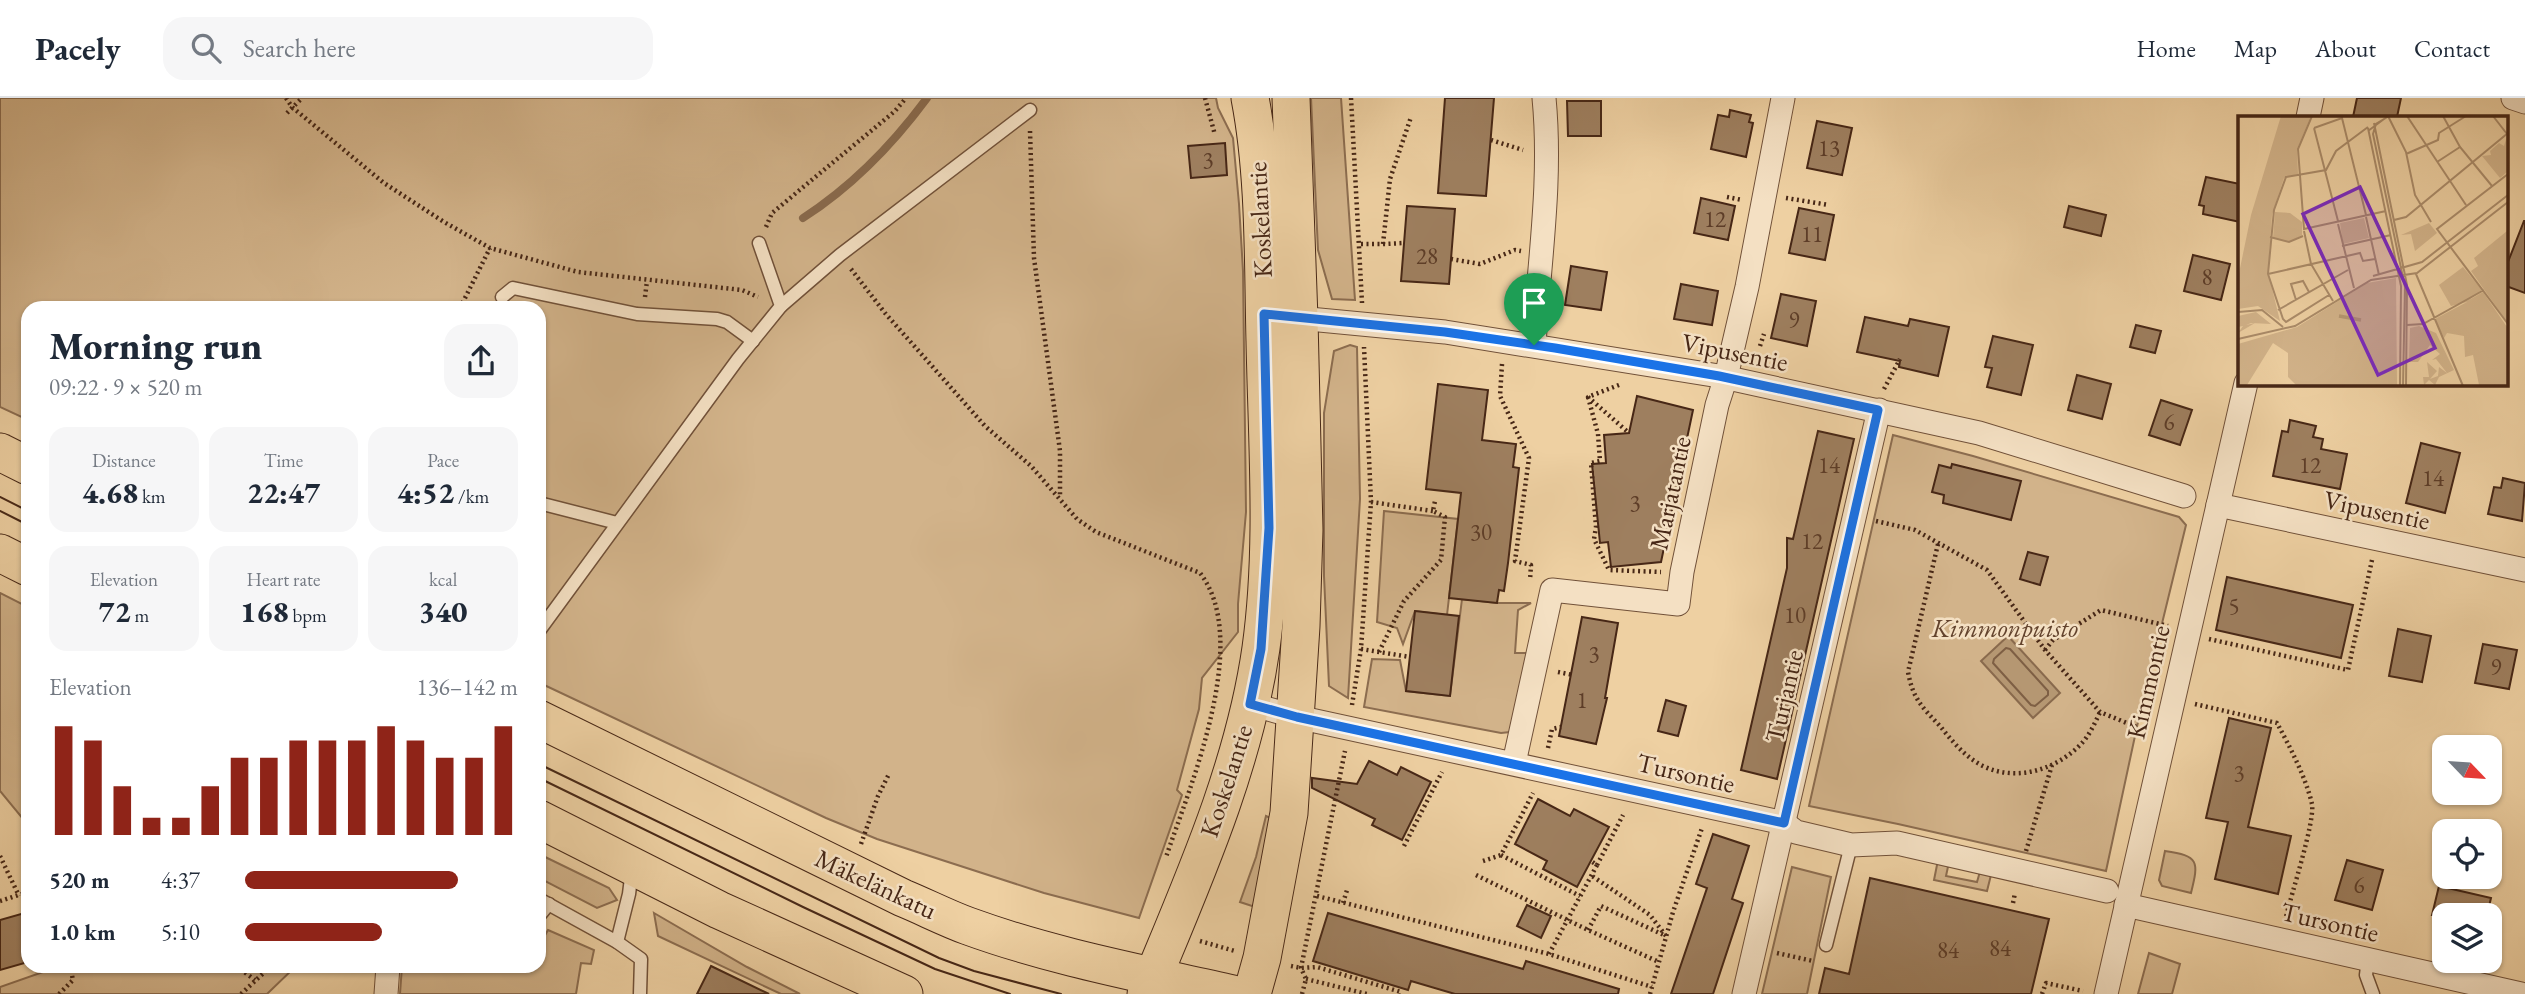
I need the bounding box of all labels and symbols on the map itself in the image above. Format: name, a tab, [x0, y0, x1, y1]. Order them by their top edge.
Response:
inset map	[2238, 116, 2508, 385]
house number: 13	[1818, 133, 1840, 163]
house number: 3	[1202, 145, 1214, 175]
street label: Koskelantie	[1240, 161, 1280, 279]
house number: 12	[1704, 204, 1726, 234]
house number: 11	[1801, 219, 1823, 249]
house number: 28	[1416, 241, 1438, 271]
house number: 8	[2201, 262, 2213, 292]
pin	[1504, 273, 1564, 345]
house number: 9	[1788, 305, 1800, 335]
street label: Vipusentie	[1679, 325, 1791, 379]
house number: 6	[2163, 407, 2175, 437]
street label: Marjatantie	[1641, 433, 1699, 553]
house number: 14	[1818, 450, 1841, 480]
house number: 12	[2299, 450, 2321, 480]
house number: 14	[2422, 463, 2445, 493]
street label: Vipusentie	[2321, 482, 2433, 538]
house number: 3	[1629, 488, 1641, 518]
house number: 30	[1470, 517, 1492, 547]
house number: 12	[1801, 526, 1823, 556]
house number: 5	[2228, 591, 2240, 621]
house number: 10	[1784, 600, 1806, 630]
park label: Kimmonpuisto	[1931, 611, 2078, 645]
street label: Kimmontie	[2118, 622, 2178, 742]
house number: 3	[1588, 639, 1600, 669]
street label: Turjantie	[1757, 646, 1811, 746]
house number: 9	[2490, 652, 2502, 682]
house number: 1	[1576, 685, 1588, 715]
street label: Koskelantie	[1192, 720, 1260, 842]
north arrow	[2432, 735, 2502, 805]
street label: Tursontie	[1634, 745, 1738, 801]
house number: 3	[2233, 758, 2245, 788]
street label: Mäkelänkatu	[810, 841, 943, 927]
house number: 6	[2353, 870, 2365, 900]
street label: Tursontie	[2278, 894, 2382, 950]
house number: 84	[1989, 933, 2012, 963]
house number: 84	[1937, 935, 1960, 965]

